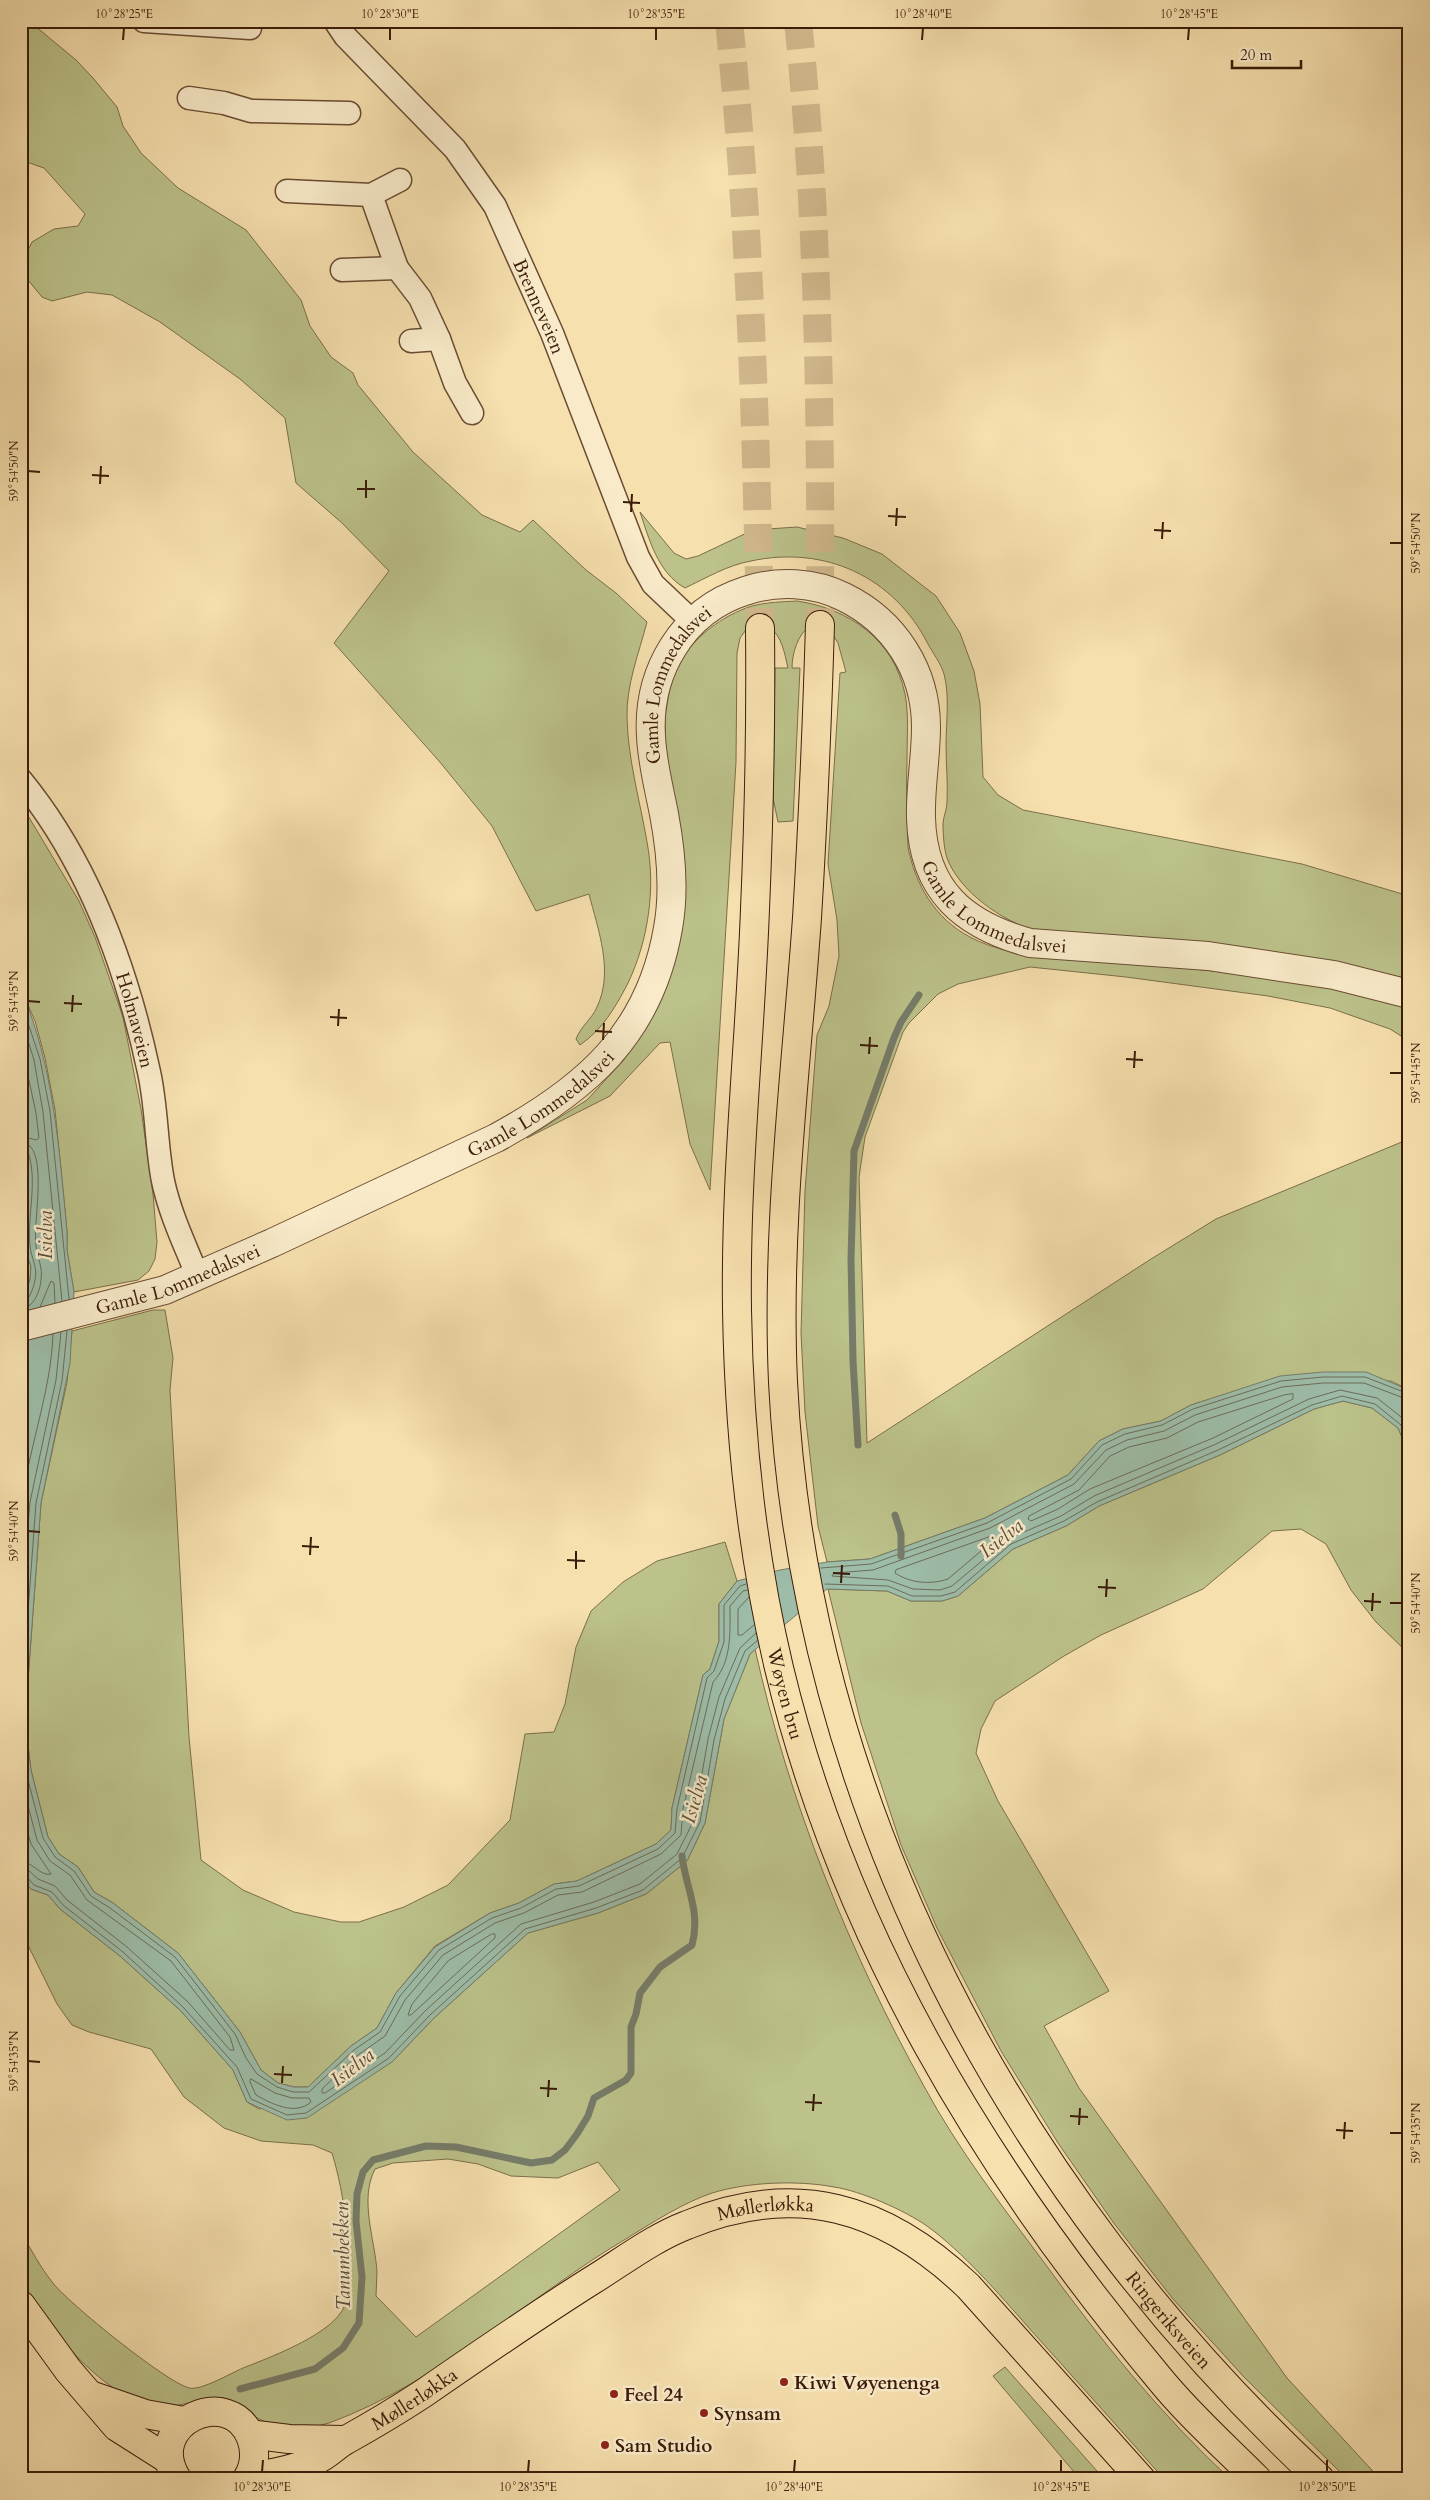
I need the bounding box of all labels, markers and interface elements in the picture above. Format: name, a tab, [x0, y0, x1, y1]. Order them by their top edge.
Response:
text: 10°28'25"E	[95, 6, 153, 22]
text: 10°28'30"E	[361, 6, 419, 22]
text: 10°28'35"E	[627, 6, 685, 22]
text: 10°28'40"E	[894, 6, 952, 22]
text: 10°28'45"E	[1160, 6, 1218, 22]
scale bar	[1232, 38, 1301, 70]
text: 20 m	[1240, 45, 1272, 65]
street label: Brenneveien	[506, 255, 571, 358]
text: 59°54'50"N	[6, 440, 22, 501]
text: 59°54'50"N	[1408, 512, 1424, 573]
street label: Gamle Lommedalsvei	[638, 599, 717, 766]
street label: Gamle Lommedalsvei	[915, 857, 1067, 960]
street label: Holmaveien	[109, 969, 160, 1071]
text: 59°54'45"N	[6, 970, 22, 1031]
text: 59°54'45"N	[1408, 1042, 1424, 1103]
street label: Gamle Lommedalsvei	[463, 1045, 621, 1164]
water label: Isielva	[32, 1210, 59, 1260]
street label: Gamle Lommedalsvei	[93, 1238, 264, 1321]
text: 59°54'40"N	[6, 1500, 22, 1561]
water label: Isielva	[974, 1512, 1029, 1564]
text: 59°54'40"N	[1408, 1572, 1424, 1633]
street label: Wøyen bru	[760, 1644, 809, 1743]
water label: Isielva	[675, 1772, 714, 1826]
text: 59°54'35"N	[6, 2030, 22, 2091]
water label: Isielva	[325, 2042, 380, 2093]
text: 59°54'35"N	[1408, 2102, 1424, 2163]
street label: Møllerløkka	[714, 2191, 815, 2228]
water label: Tanumbekken	[328, 2201, 357, 2311]
street label: Ringeriksveien	[1120, 2266, 1217, 2375]
street label: Møllerløkka	[366, 2362, 463, 2437]
place label: Kiwi Vøyenenga	[794, 2370, 940, 2396]
marker: Kiwi Vøyenenga	[778, 2376, 790, 2388]
place label: Feel 24	[624, 2382, 683, 2408]
marker: Feel 24	[608, 2388, 620, 2400]
place label: Synsam	[714, 2401, 782, 2427]
marker: Synsam	[698, 2407, 710, 2419]
place label: Sam Studio	[615, 2433, 712, 2459]
marker: Sam Studio	[599, 2439, 611, 2451]
text: 10°28'30"E	[233, 2479, 291, 2495]
text: 10°28'35"E	[499, 2479, 557, 2495]
text: 10°28'40"E	[765, 2479, 823, 2495]
text: 10°28'45"E	[1032, 2479, 1090, 2495]
text: 10°28'50"E	[1298, 2479, 1356, 2495]

